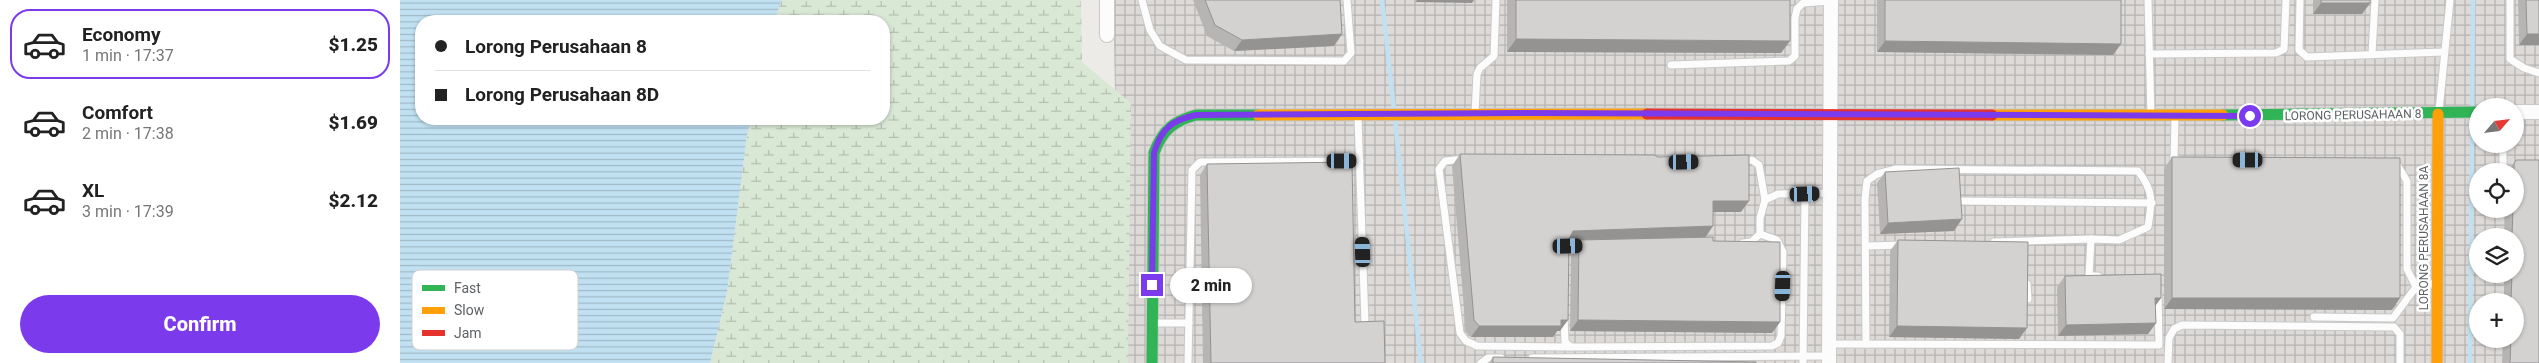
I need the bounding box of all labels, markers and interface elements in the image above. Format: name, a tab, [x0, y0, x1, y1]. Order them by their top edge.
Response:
icon: car	[22, 22, 67, 67]
text: Economy	[82, 23, 161, 46]
text: $1.25	[329, 33, 378, 56]
text: Lorong Perusahaan 8	[465, 35, 647, 58]
text: 1 min · 17:37	[82, 46, 174, 65]
text: Lorong Perusahaan 8D	[465, 83, 659, 106]
north arrow	[2469, 98, 2524, 152]
map controls	[2469, 98, 2524, 348]
icon: car	[22, 100, 67, 145]
text: Comfort	[82, 101, 153, 124]
route start	[2239, 105, 2261, 127]
street label: LORONG PERUSAHAAN 8	[2284, 107, 2422, 123]
text: $1.69	[329, 111, 378, 134]
text: 2 min · 17:38	[82, 124, 174, 143]
car	[2233, 153, 2263, 168]
car	[1327, 154, 1357, 169]
car	[1668, 154, 1699, 170]
button: locate	[2469, 163, 2524, 218]
street label: LORONG PERUSAHAAN 8A	[2417, 166, 2431, 310]
icon: car	[22, 178, 67, 223]
text: XL	[82, 179, 104, 202]
car	[1789, 186, 1820, 202]
text: $2.12	[329, 189, 378, 212]
text: 3 min · 17:39	[82, 202, 174, 221]
button: layers	[2469, 228, 2524, 283]
car	[1354, 237, 1371, 267]
car	[1552, 238, 1583, 254]
callout: 2 min	[1170, 268, 1252, 302]
legend	[412, 270, 578, 350]
car	[1774, 271, 1791, 301]
route end	[1141, 274, 1163, 296]
text: 2 min	[1191, 276, 1231, 295]
text: Fast	[454, 280, 481, 296]
button: +	[2469, 293, 2524, 348]
button: Confirm	[20, 295, 380, 353]
text: Slow	[454, 302, 485, 318]
text: Jam	[454, 325, 482, 341]

